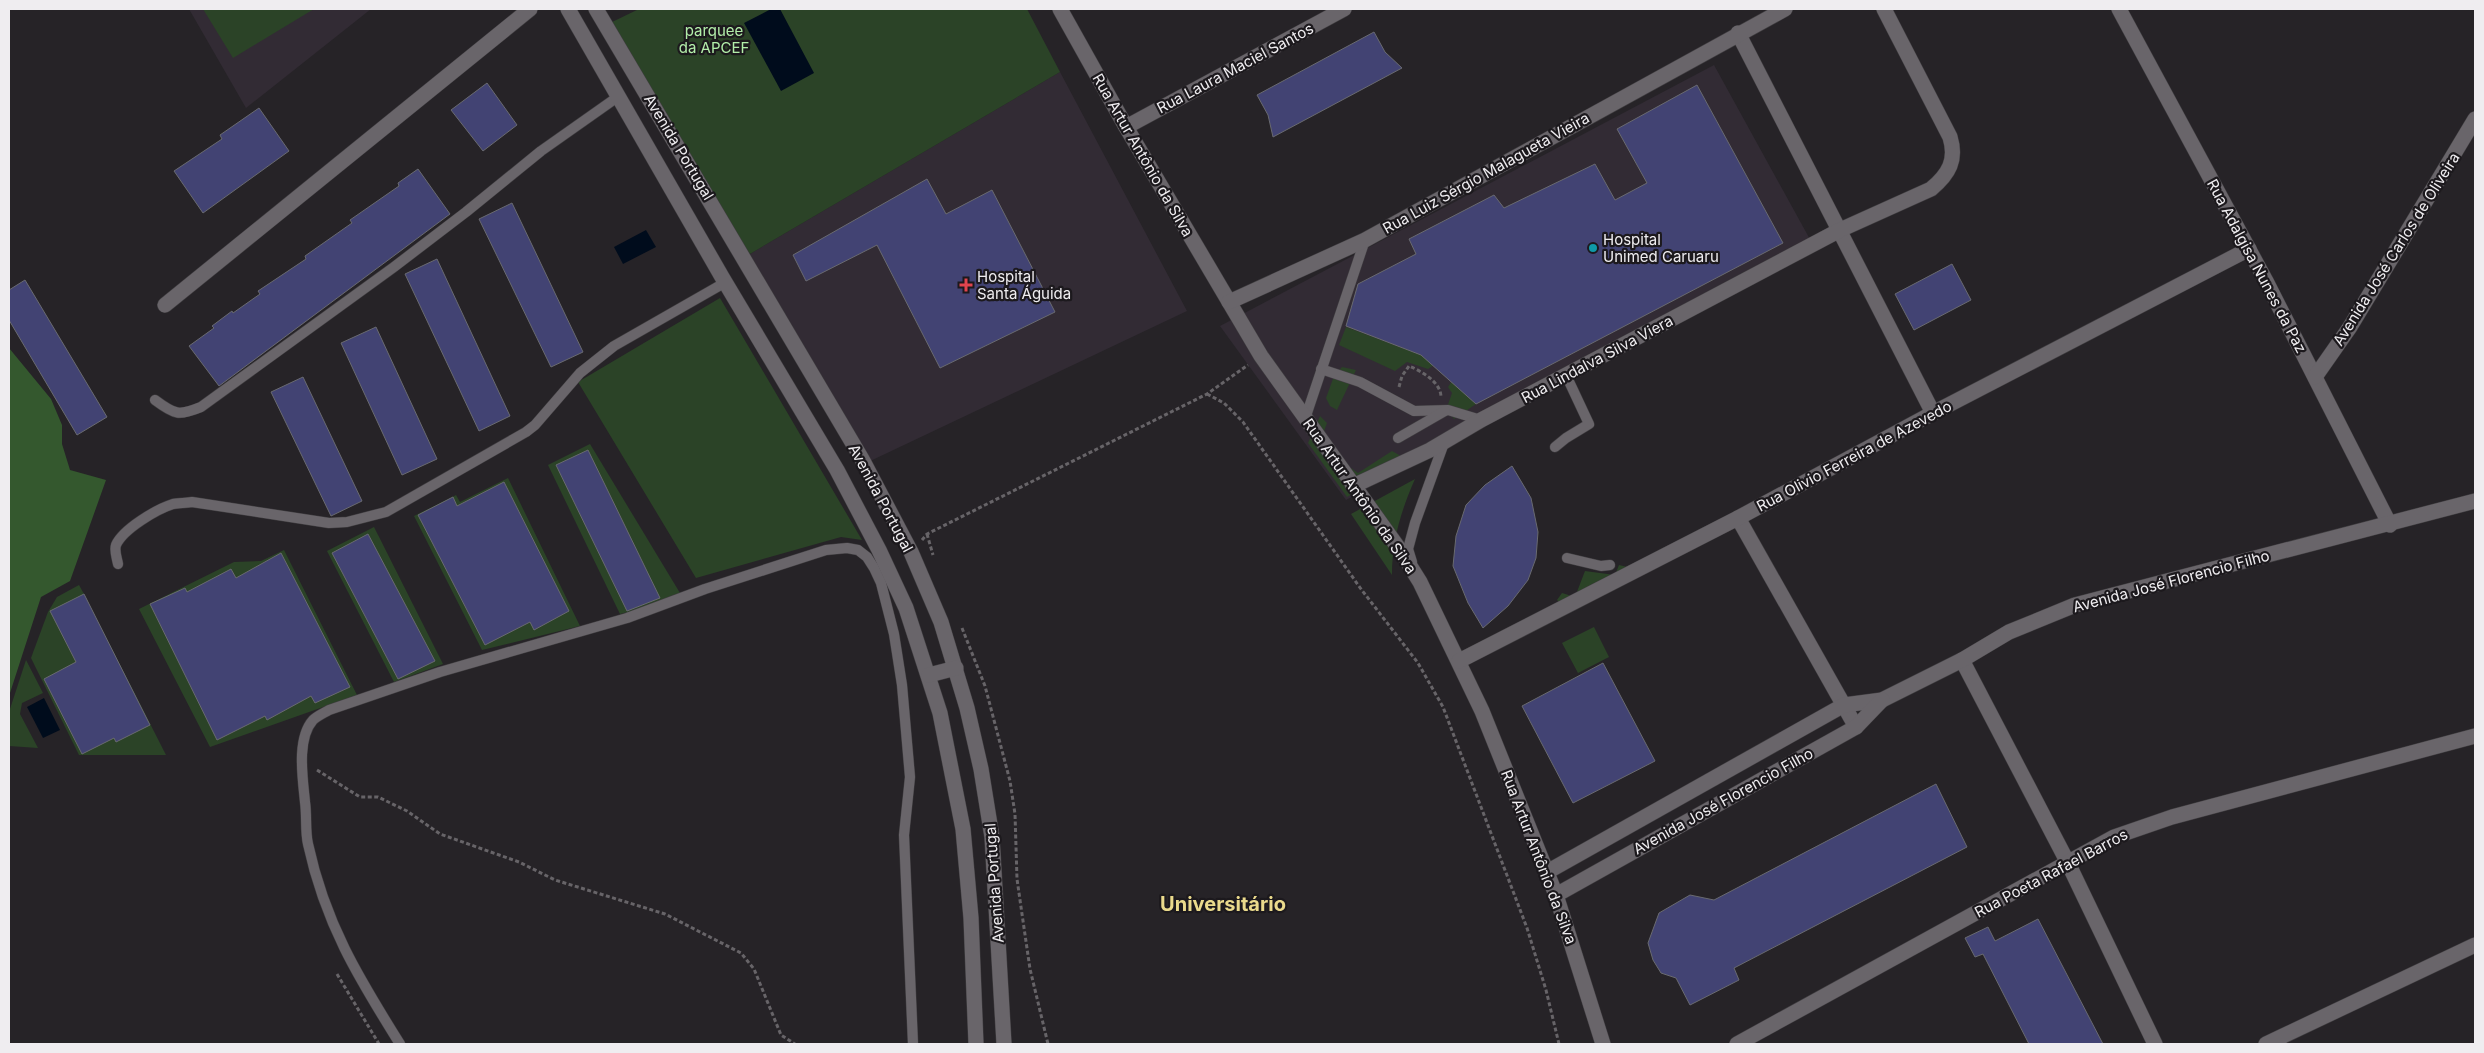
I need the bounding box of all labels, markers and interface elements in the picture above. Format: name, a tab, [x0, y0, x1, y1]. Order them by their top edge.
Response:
street label: Rua Laura Maciel Santos	[1153, 19, 1317, 117]
park label: parquee da APCEF	[679, 21, 749, 57]
street label: Rua Artur Antônio da Silva	[1088, 70, 1198, 240]
street label: Avenida Portugal	[640, 91, 718, 203]
street label: Rua Luiz Sérgio Malagueta Vieira	[1379, 108, 1593, 238]
street label: Avenida José Carlos de Oliveira	[2328, 149, 2464, 349]
street label: Rua Adalgisa Nunes da Paz	[2203, 176, 2311, 356]
place label: Hospital Unimed Caruaru	[1603, 230, 1719, 266]
marker: Hospital Unimed Caruaru	[1587, 242, 1599, 254]
place label: Hospital Santa Águida	[977, 267, 1071, 303]
marker: Hospital Santa Águida	[959, 278, 973, 292]
street label: Rua Lindalva Silva Viera	[1518, 311, 1676, 407]
street label: Rua Olivio Ferreira de Azevedo	[1753, 396, 1955, 516]
street label: Rua Artur Antônio da Silva	[1299, 415, 1421, 577]
street label: Avenida Portugal	[844, 441, 918, 555]
street label: Avenida José Florencio Filho	[2071, 546, 2271, 616]
street label: Avenida José Florencio Filho	[1630, 744, 1816, 858]
street label: Rua Artur Antônio da Silva	[1497, 767, 1581, 947]
street label: Avenida Portugal	[980, 823, 1008, 943]
street label: Rua Poeta Rafael Barros	[1971, 824, 2131, 921]
district label: Universitário	[1160, 892, 1286, 916]

